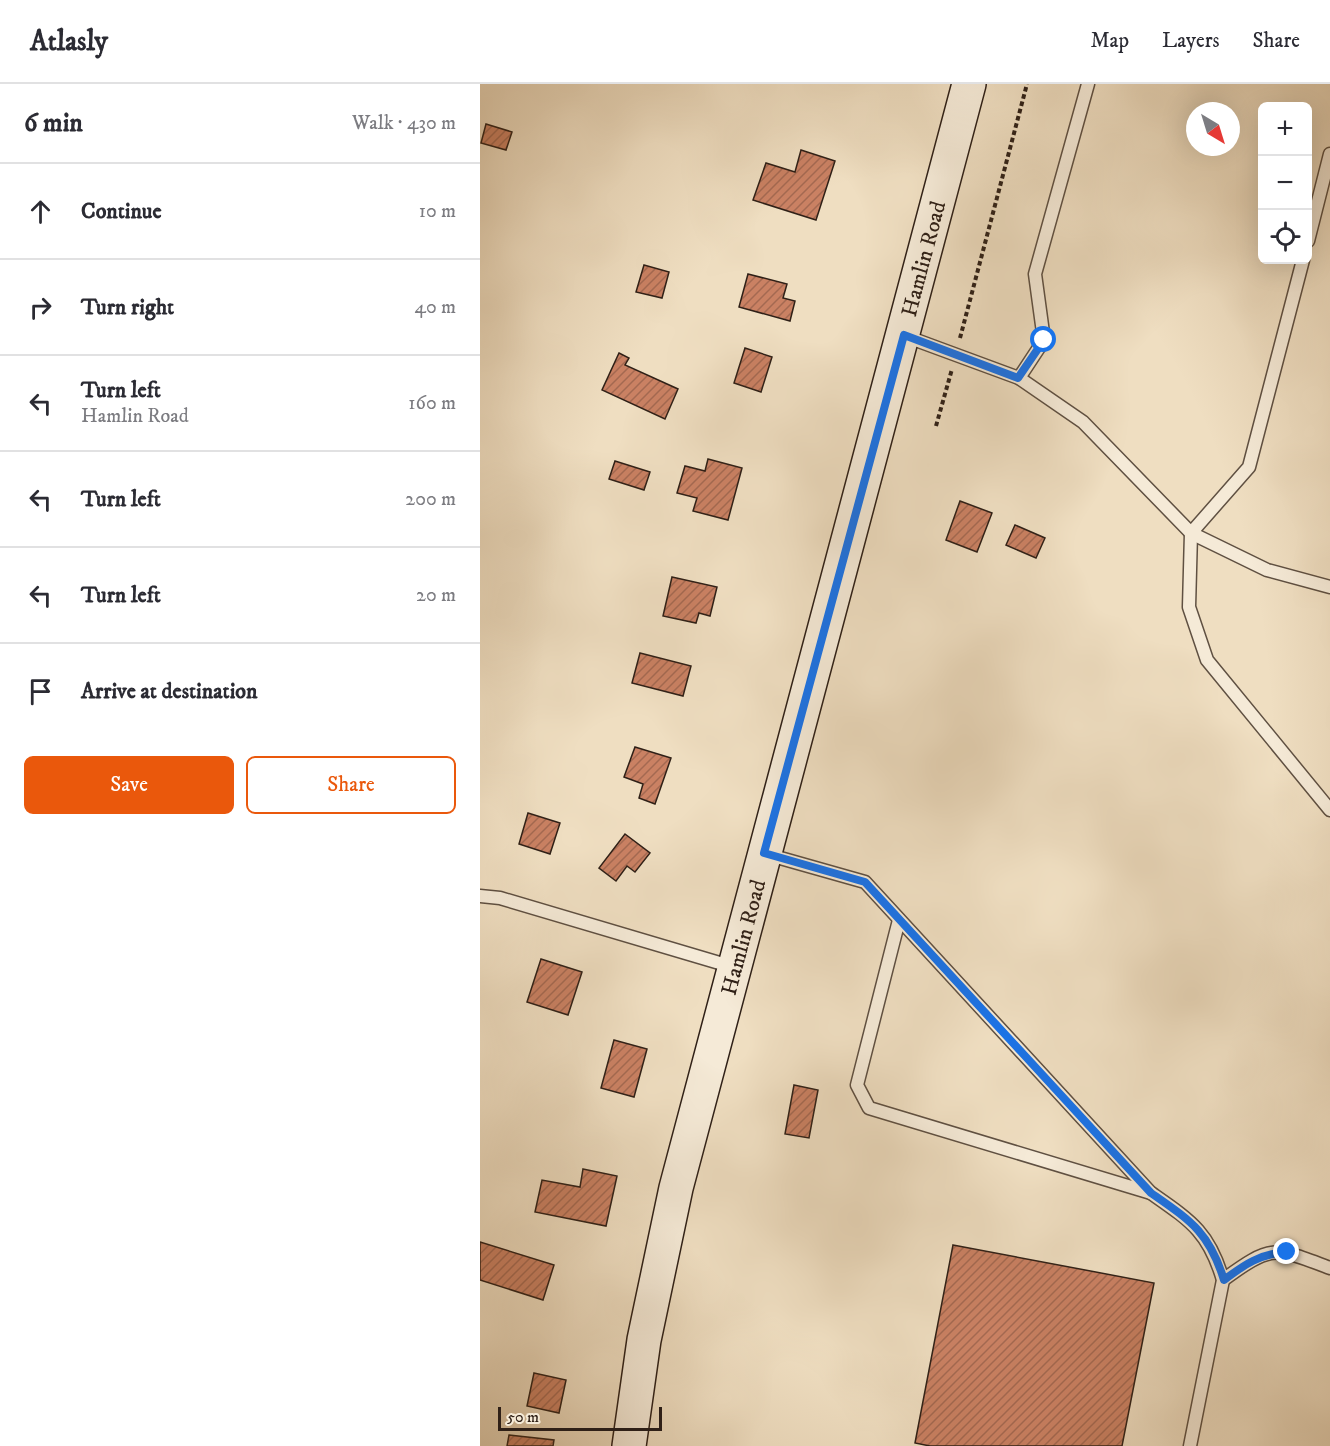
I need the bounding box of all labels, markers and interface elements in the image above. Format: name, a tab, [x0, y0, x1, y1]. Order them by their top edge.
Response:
text: Atlasly	[30, 24, 108, 59]
text: Map	[1090, 28, 1129, 54]
text: Layers	[1162, 28, 1220, 54]
text: Share	[1253, 28, 1300, 54]
north arrow	[1186, 102, 1240, 156]
map controls	[1258, 102, 1312, 264]
button: +	[1258, 102, 1312, 156]
text: 6 min	[24, 107, 83, 140]
text: Walk · 430 m	[352, 111, 456, 136]
button: −	[1258, 156, 1312, 210]
icon: ahead	[24, 195, 57, 228]
text: Continue	[81, 198, 162, 225]
street label: Hamlin Road	[896, 198, 952, 320]
text: 10 m	[419, 199, 456, 224]
button: locate	[1258, 210, 1312, 264]
icon: right	[24, 291, 57, 324]
text: Turn right	[81, 294, 174, 321]
text: 40 m	[414, 295, 456, 320]
route start	[1030, 326, 1056, 352]
text: Turn left	[81, 377, 161, 404]
icon: left	[24, 387, 57, 420]
text: 160 m	[408, 391, 456, 416]
text: Hamlin Road	[81, 404, 189, 429]
icon: left	[24, 483, 57, 516]
text: Turn left	[81, 486, 161, 513]
text: 200 m	[405, 487, 456, 512]
icon: left	[24, 579, 57, 612]
text: Turn left	[81, 582, 161, 609]
text: 20 m	[416, 583, 456, 608]
icon: arrive	[24, 675, 57, 708]
text: Arrive at destination	[81, 678, 258, 705]
button: Save	[24, 756, 234, 814]
button: Share	[246, 756, 456, 814]
street label: Hamlin Road	[716, 877, 772, 998]
route end	[1273, 1238, 1299, 1264]
scale bar	[498, 1404, 662, 1432]
text: 50 m	[507, 1407, 539, 1427]

